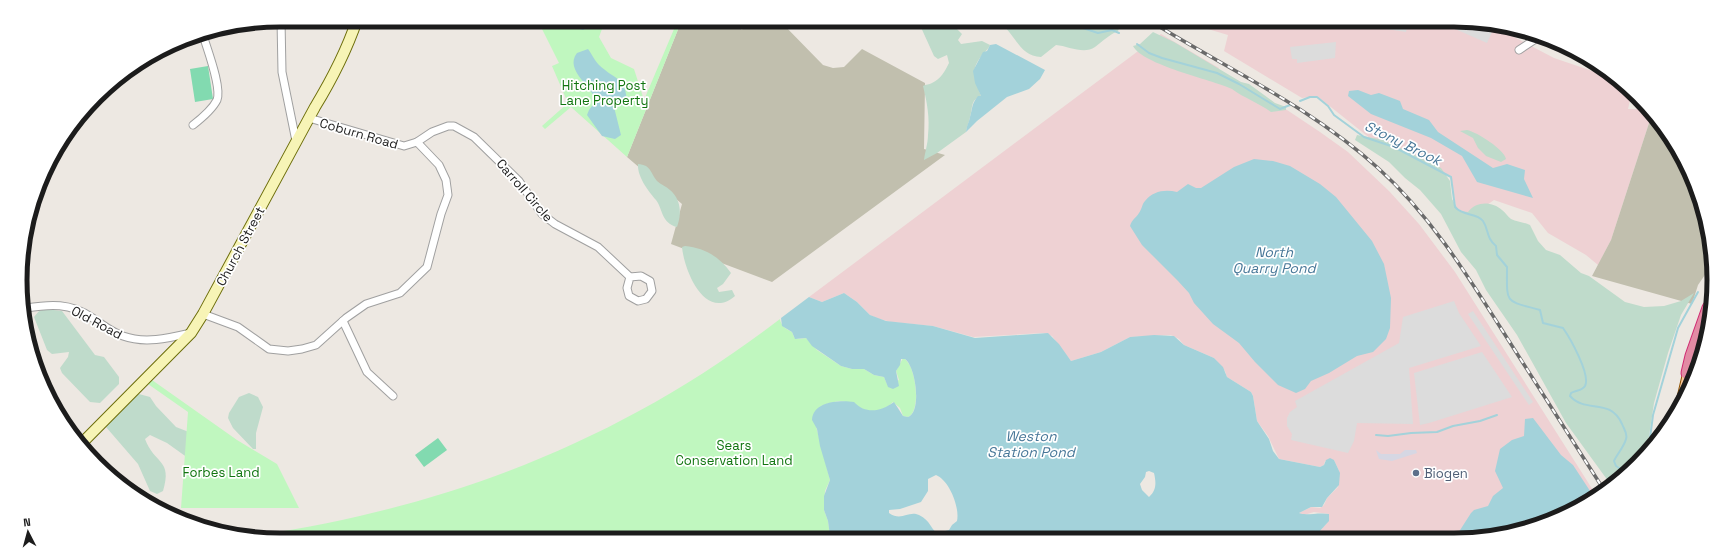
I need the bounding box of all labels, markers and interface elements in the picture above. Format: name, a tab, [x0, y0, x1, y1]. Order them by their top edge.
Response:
park label: Hitching Post Lane Property	[560, 77, 649, 109]
street label: Coburn Road	[318, 114, 400, 153]
water label: Stony Brook	[1362, 117, 1446, 170]
street label: Carroll Circle	[493, 155, 557, 225]
street label: Church Street	[212, 204, 269, 289]
water label: North Quarry Pond	[1232, 243, 1318, 277]
street label: Old Road	[68, 302, 125, 343]
water label: Weston Station Pond	[987, 427, 1077, 461]
park label: Sears Conservation Land	[675, 437, 793, 469]
park label: Forbes Land	[182, 464, 260, 481]
place label: Biogen	[1424, 465, 1468, 482]
marker: Biogen	[1411, 468, 1421, 478]
north arrow	[8, 512, 48, 552]
text: N	[23, 515, 31, 529]

